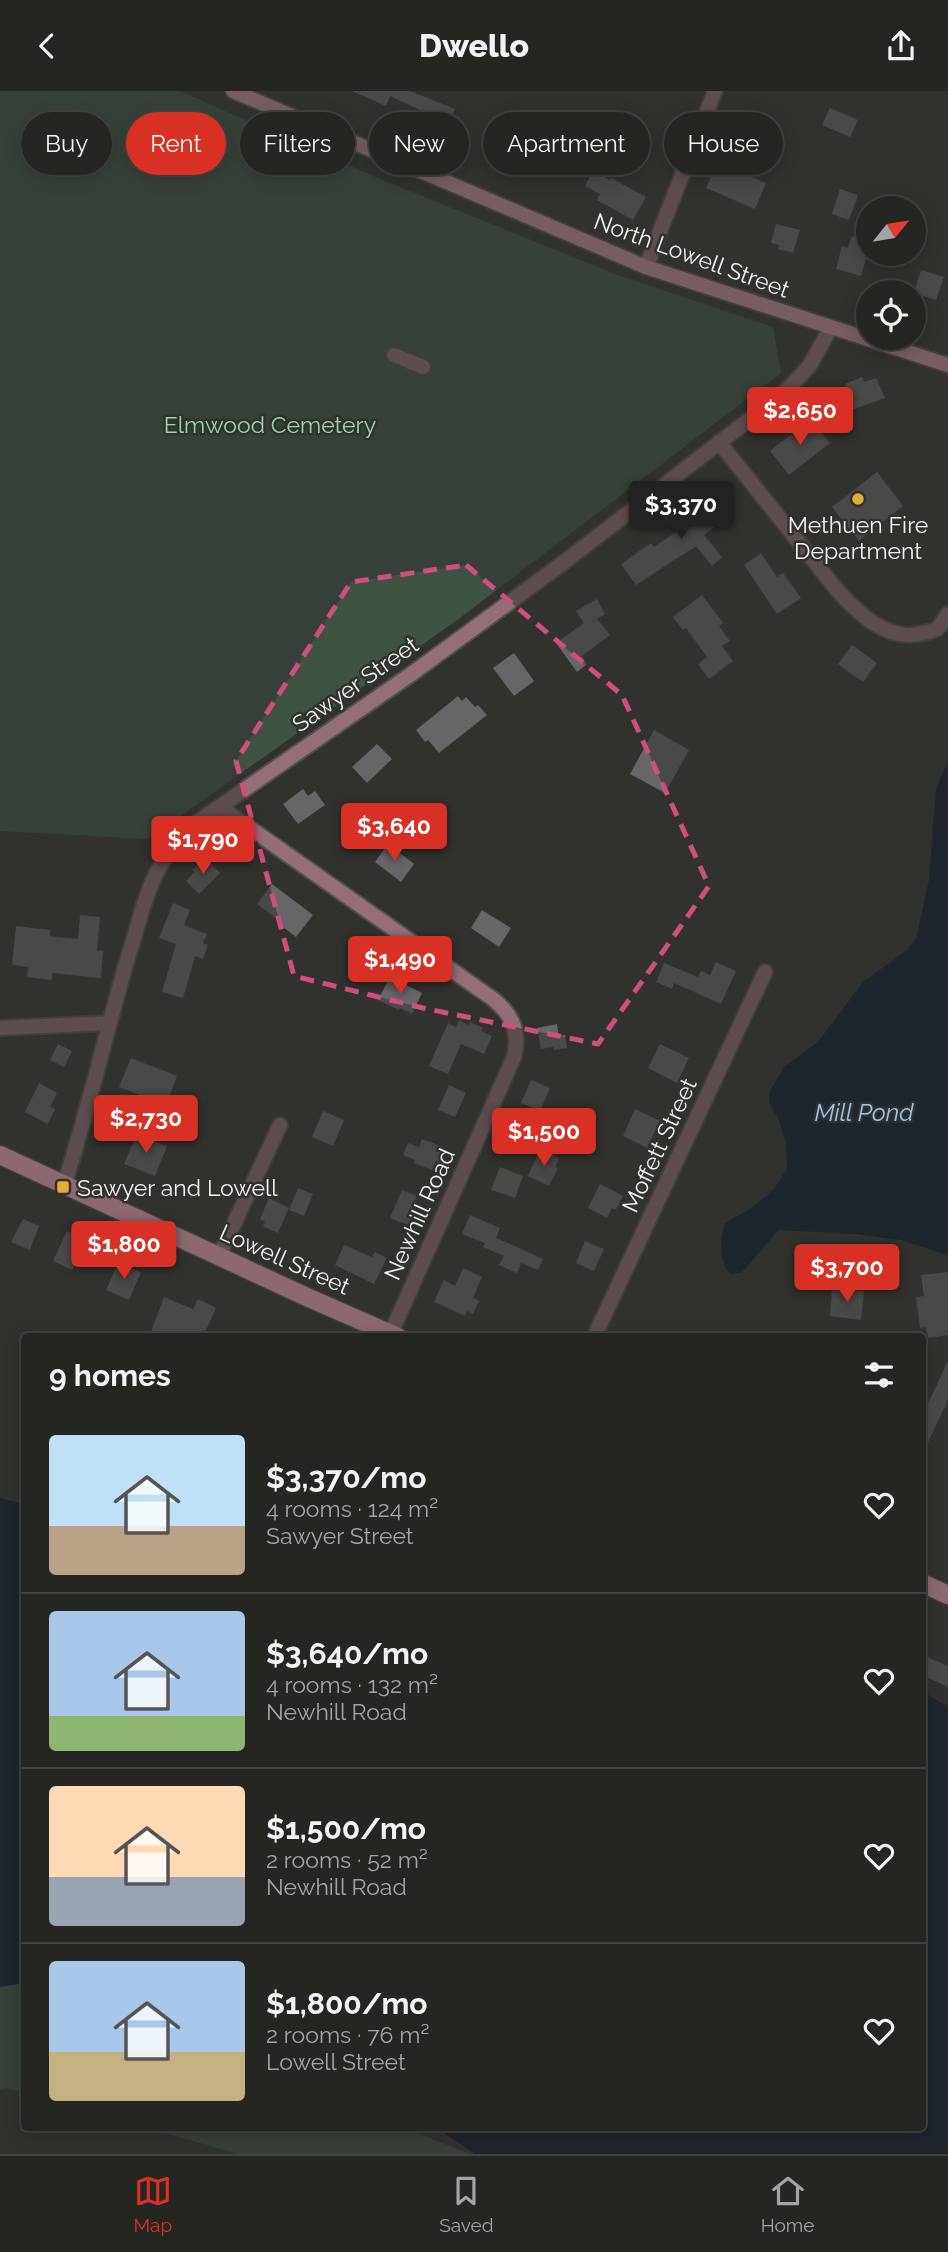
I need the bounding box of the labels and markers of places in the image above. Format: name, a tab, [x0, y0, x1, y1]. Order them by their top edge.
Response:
pin: $2,650	[743, 387, 857, 447]
pin: $3,370	[624, 482, 738, 541]
marker: Methuen Fire Department	[850, 491, 866, 507]
place label: Methuen Fire Department	[788, 511, 928, 564]
pin: $3,640	[337, 803, 451, 863]
pin: $1,790	[146, 817, 260, 876]
pin: $1,490	[343, 937, 457, 996]
pin: $2,730	[89, 1095, 203, 1155]
pin: $1,500	[487, 1109, 601, 1168]
place label: Sawyer and Lowell	[77, 1174, 278, 1201]
marker: Sawyer and Lowell	[55, 1179, 71, 1195]
pin: $1,800	[67, 1221, 181, 1281]
pin: $3,700	[790, 1245, 904, 1304]

